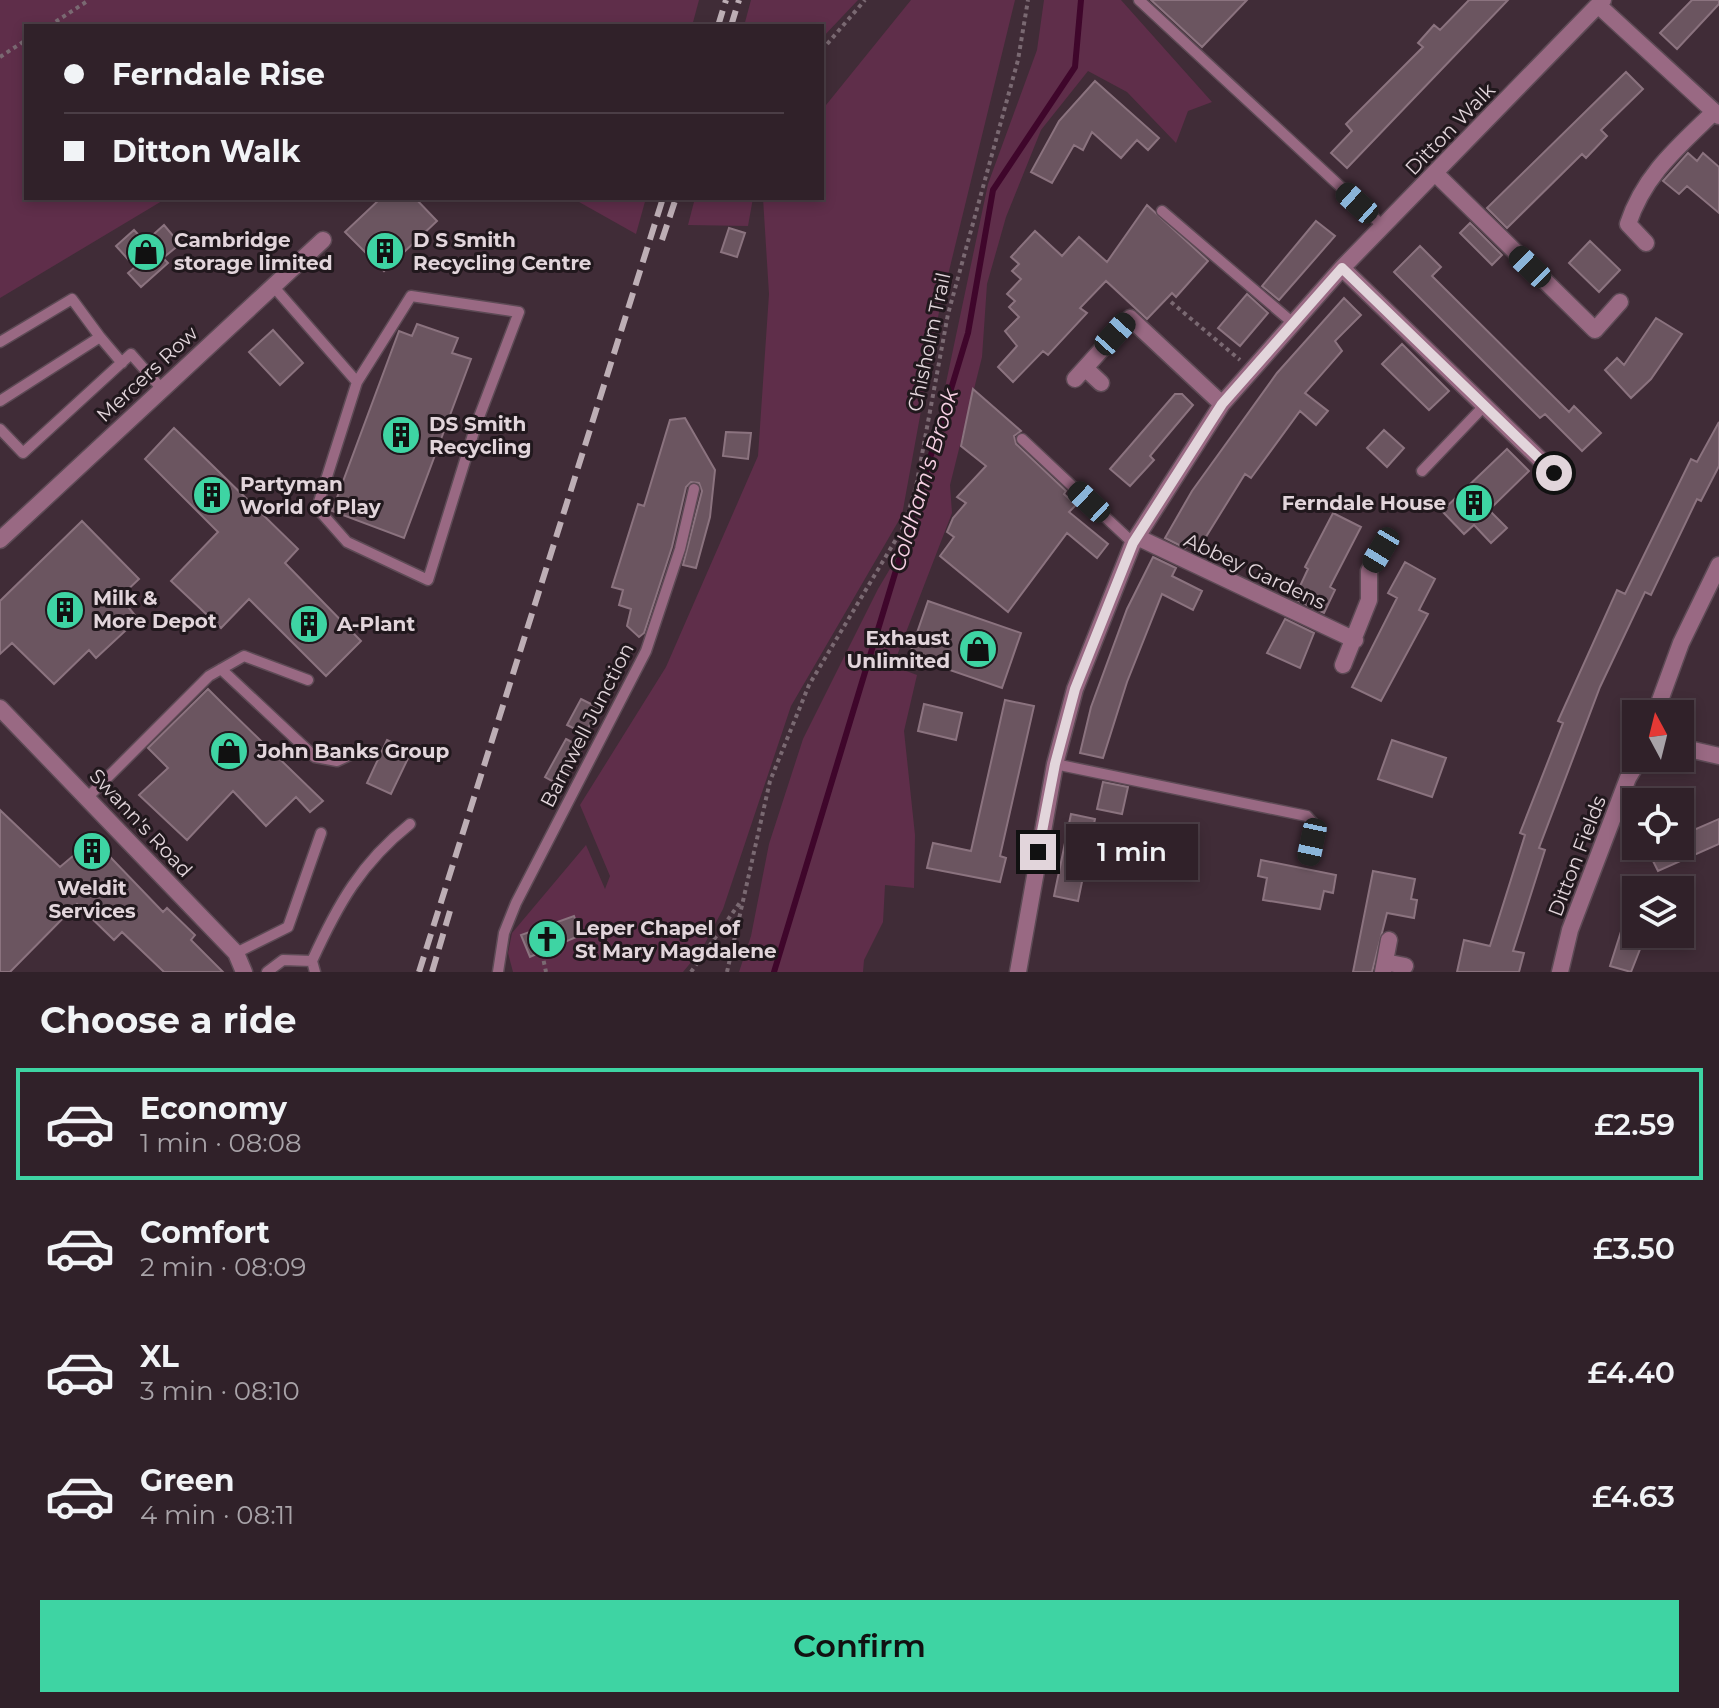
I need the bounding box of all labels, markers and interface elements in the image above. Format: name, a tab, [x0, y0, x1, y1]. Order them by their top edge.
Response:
text: Ferndale Rise	[112, 56, 325, 93]
street label: Ditton Walk	[1400, 78, 1500, 180]
text: Ditton Walk	[112, 133, 300, 170]
car	[1331, 178, 1383, 228]
place label: Cambridge storage limited	[174, 228, 333, 275]
place label: D S Smith Recycling Centre	[413, 228, 591, 275]
building icon: D S Smith Recycling Centre	[364, 230, 406, 272]
shop icon: Cambridge storage limited	[125, 231, 167, 273]
car	[1504, 242, 1556, 292]
street label: Chisholm Trail	[903, 270, 955, 414]
car	[1090, 308, 1140, 360]
street label: Mercers Row	[92, 321, 203, 427]
water label: Coldham's Brook	[883, 385, 964, 575]
place label: DS Smith Recycling	[429, 412, 532, 459]
building icon: DS Smith Recycling	[380, 414, 422, 456]
route start	[1536, 455, 1572, 491]
place label: Partyman World of Play	[240, 472, 382, 519]
building icon: Partyman World of Play	[191, 474, 233, 516]
car	[1063, 477, 1115, 527]
building icon: Ferndale House	[1453, 482, 1495, 524]
place label: Ferndale House	[1282, 491, 1446, 515]
car	[1358, 523, 1404, 577]
street label: Abbey Gardens	[1180, 528, 1330, 614]
place label: Milk & More Depot	[93, 586, 217, 633]
building icon: Milk & More Depot	[44, 589, 86, 631]
building icon: A-Plant	[288, 603, 330, 645]
place label: A-Plant	[336, 612, 415, 636]
place label: Exhaust Unlimited	[847, 626, 950, 673]
shop icon: Exhaust Unlimited	[957, 628, 999, 670]
street label: Barnwell Junction	[535, 639, 639, 811]
north arrow	[1622, 700, 1694, 772]
map controls	[1622, 700, 1694, 948]
shop icon: John Banks Group	[208, 730, 250, 772]
place label: John Banks Group	[256, 739, 449, 763]
street label: Swann's Road	[85, 764, 197, 882]
button: locate	[1622, 788, 1694, 860]
street label: Ditton Fields	[1543, 792, 1611, 920]
car	[1295, 816, 1329, 868]
callout: 1 min	[1066, 824, 1198, 880]
building icon: Weldit Services	[71, 830, 113, 872]
route end	[1020, 834, 1056, 870]
text: 1 min	[1097, 836, 1167, 868]
place label: Weldit Services	[48, 876, 136, 923]
button: layers	[1622, 876, 1694, 948]
place label: Leper Chapel of St Mary Magdalene	[575, 916, 777, 963]
church icon: Leper Chapel of St Mary Magdalene	[526, 918, 568, 960]
text: Choose a ride	[40, 998, 297, 1042]
icon: car	[44, 1088, 116, 1160]
text: Economy	[140, 1090, 287, 1127]
text: £2.59	[1594, 1106, 1675, 1143]
text: 1 min · 08:08	[140, 1127, 302, 1159]
icon: car	[44, 1212, 116, 1284]
text: Comfort	[140, 1214, 270, 1251]
text: £3.50	[1593, 1230, 1675, 1267]
text: 2 min · 08:09	[140, 1251, 306, 1283]
icon: car	[44, 1336, 116, 1408]
text: XL	[140, 1338, 179, 1375]
text: £4.40	[1587, 1354, 1675, 1391]
text: 3 min · 08:10	[140, 1375, 300, 1407]
icon: car	[44, 1460, 116, 1532]
text: Green	[140, 1462, 234, 1499]
text: £4.63	[1592, 1478, 1675, 1515]
text: 4 min · 08:11	[140, 1499, 294, 1531]
button: Confirm	[40, 1600, 1679, 1692]

